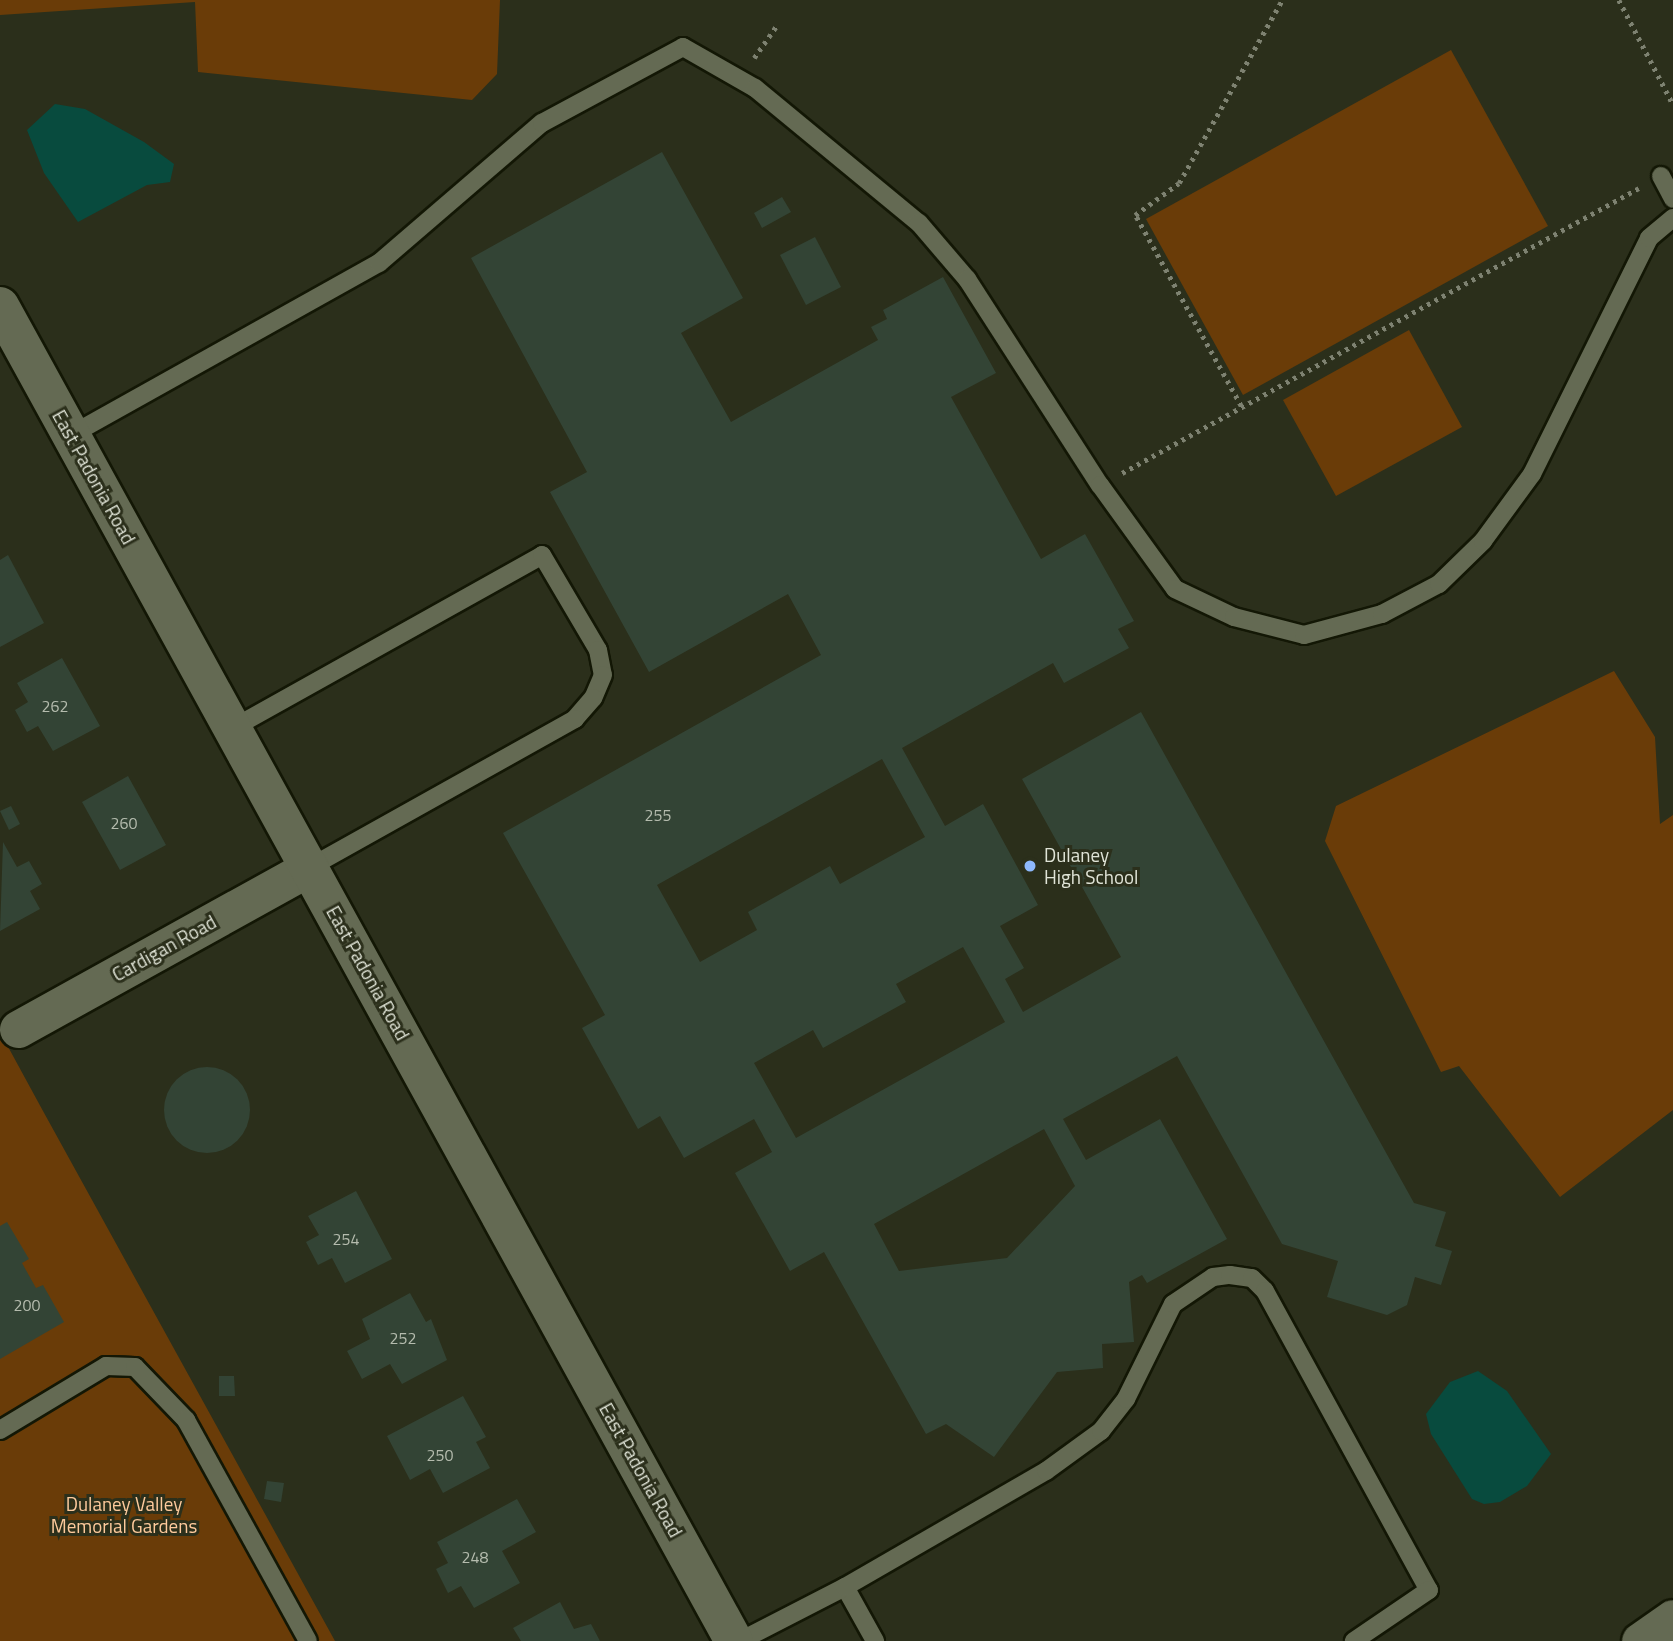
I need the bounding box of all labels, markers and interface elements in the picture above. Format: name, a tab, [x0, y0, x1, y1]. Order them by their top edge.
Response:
street label: East Padonia Road	[48, 406, 140, 548]
house number: 262	[42, 696, 68, 716]
house number: 255	[645, 805, 671, 825]
house number: 260	[111, 813, 137, 833]
place label: Dulaney High School	[1044, 844, 1138, 888]
marker: Dulaney High School	[1022, 858, 1038, 874]
street label: East Padonia Road	[322, 902, 414, 1044]
street label: Cardigan Road	[108, 910, 220, 986]
house number: 254	[333, 1229, 359, 1249]
house number: 200	[14, 1295, 40, 1315]
house number: 252	[390, 1328, 416, 1348]
street label: East Padonia Road	[595, 1399, 687, 1541]
house number: 250	[427, 1445, 453, 1465]
park label: Dulaney Valley Memorial Gardens	[51, 1493, 197, 1537]
house number: 248	[462, 1547, 488, 1567]

